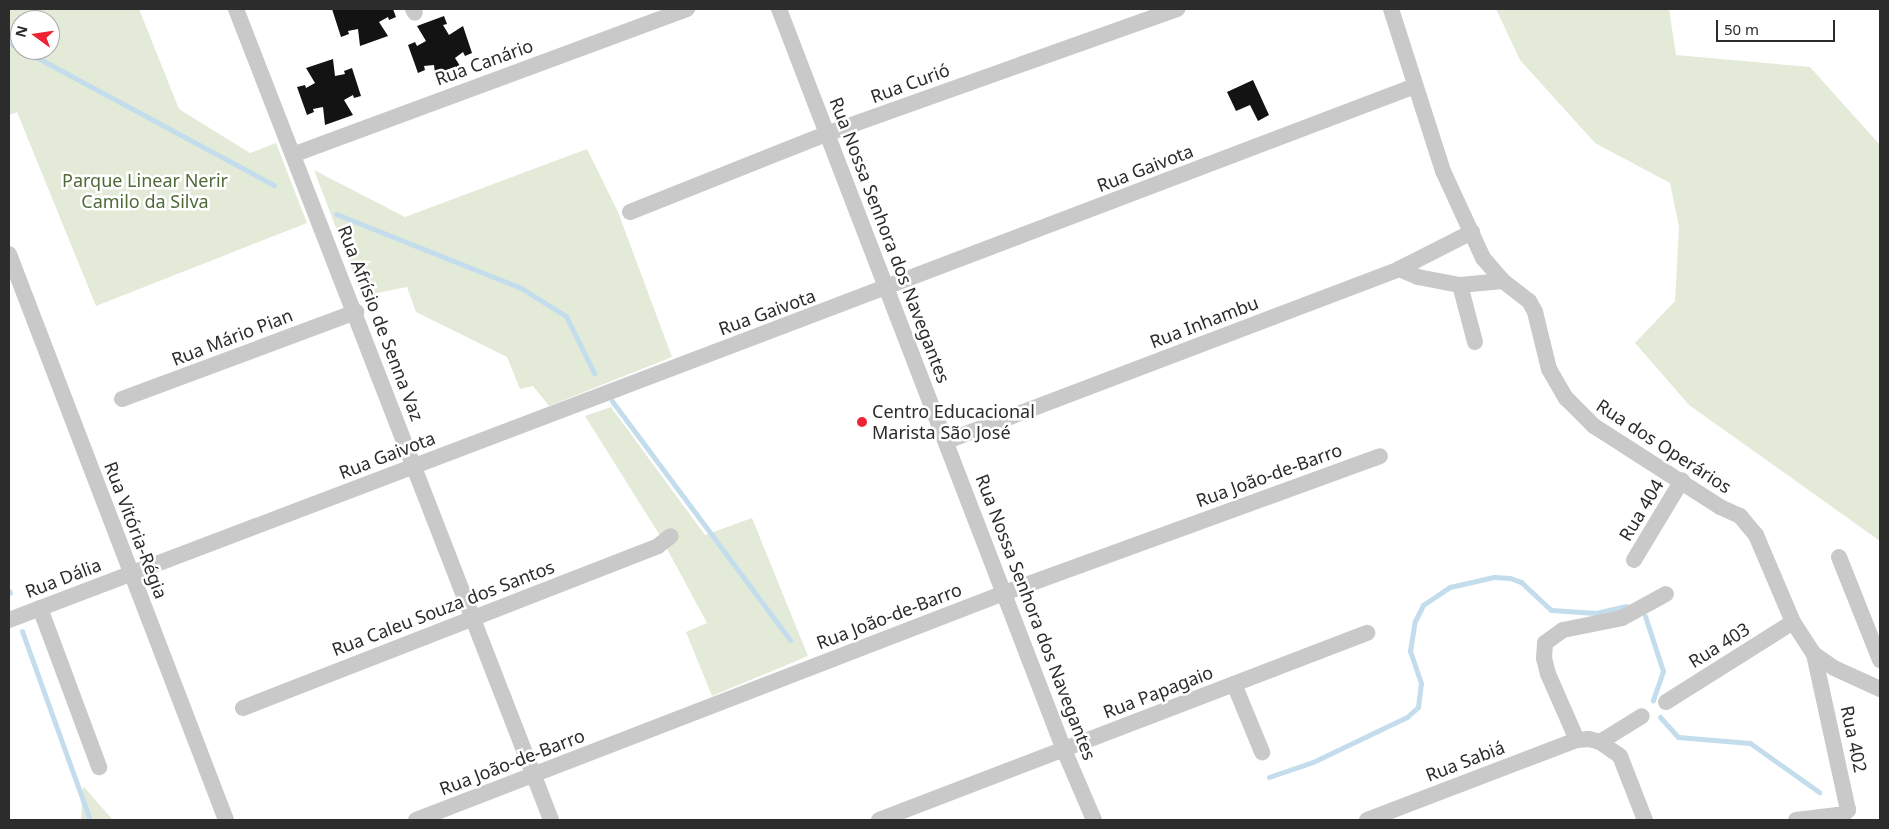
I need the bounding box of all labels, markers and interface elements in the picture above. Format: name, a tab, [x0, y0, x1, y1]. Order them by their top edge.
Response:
north arrow	[10, 10, 60, 60]
scale bar	[1719, 10, 1838, 42]
text: 50 m	[1724, 19, 1759, 39]
text: N	[10, 24, 32, 39]
street label: Rua Canário	[432, 34, 536, 90]
street label: Rua Curió	[868, 59, 952, 107]
street label: Rua Nossa Senhora dos Navegantes	[825, 94, 955, 386]
street label: Rua Gaivota	[1094, 140, 1196, 196]
park label: Parque Linear Nerir Camilo da Silva	[62, 170, 228, 212]
street label: Rua Afrísio de Senna Vaz	[334, 222, 428, 424]
street label: Rua Gaivota	[716, 284, 818, 340]
street label: Rua Inhambu	[1147, 291, 1261, 353]
street label: Rua Mário Pian	[168, 304, 296, 370]
street label: Rua dos Operários	[1593, 394, 1735, 498]
place label: Centro Educacional Marista São José	[872, 401, 1035, 444]
marker: Centro Educacional Marista São José	[856, 416, 868, 428]
street label: Rua Gaivota	[336, 427, 438, 483]
street label: Rua João-de-Barro	[1193, 439, 1345, 511]
street label: Rua Vitória-Régia	[100, 458, 172, 602]
street label: Rua Nossa Senhora dos Navegantes	[971, 471, 1101, 763]
street label: Rua 404	[1614, 475, 1668, 545]
street label: Rua Dália	[22, 554, 104, 602]
street label: Rua Caleu Souza dos Santos	[329, 556, 557, 660]
street label: Rua João-de-Barro	[813, 578, 965, 654]
street label: Rua 403	[1684, 618, 1754, 672]
street label: Rua Papagaio	[1100, 661, 1216, 723]
street label: Rua 402	[1836, 704, 1872, 774]
street label: Rua João-de-Barro	[436, 724, 588, 800]
street label: Rua Sabiá	[1422, 736, 1508, 786]

